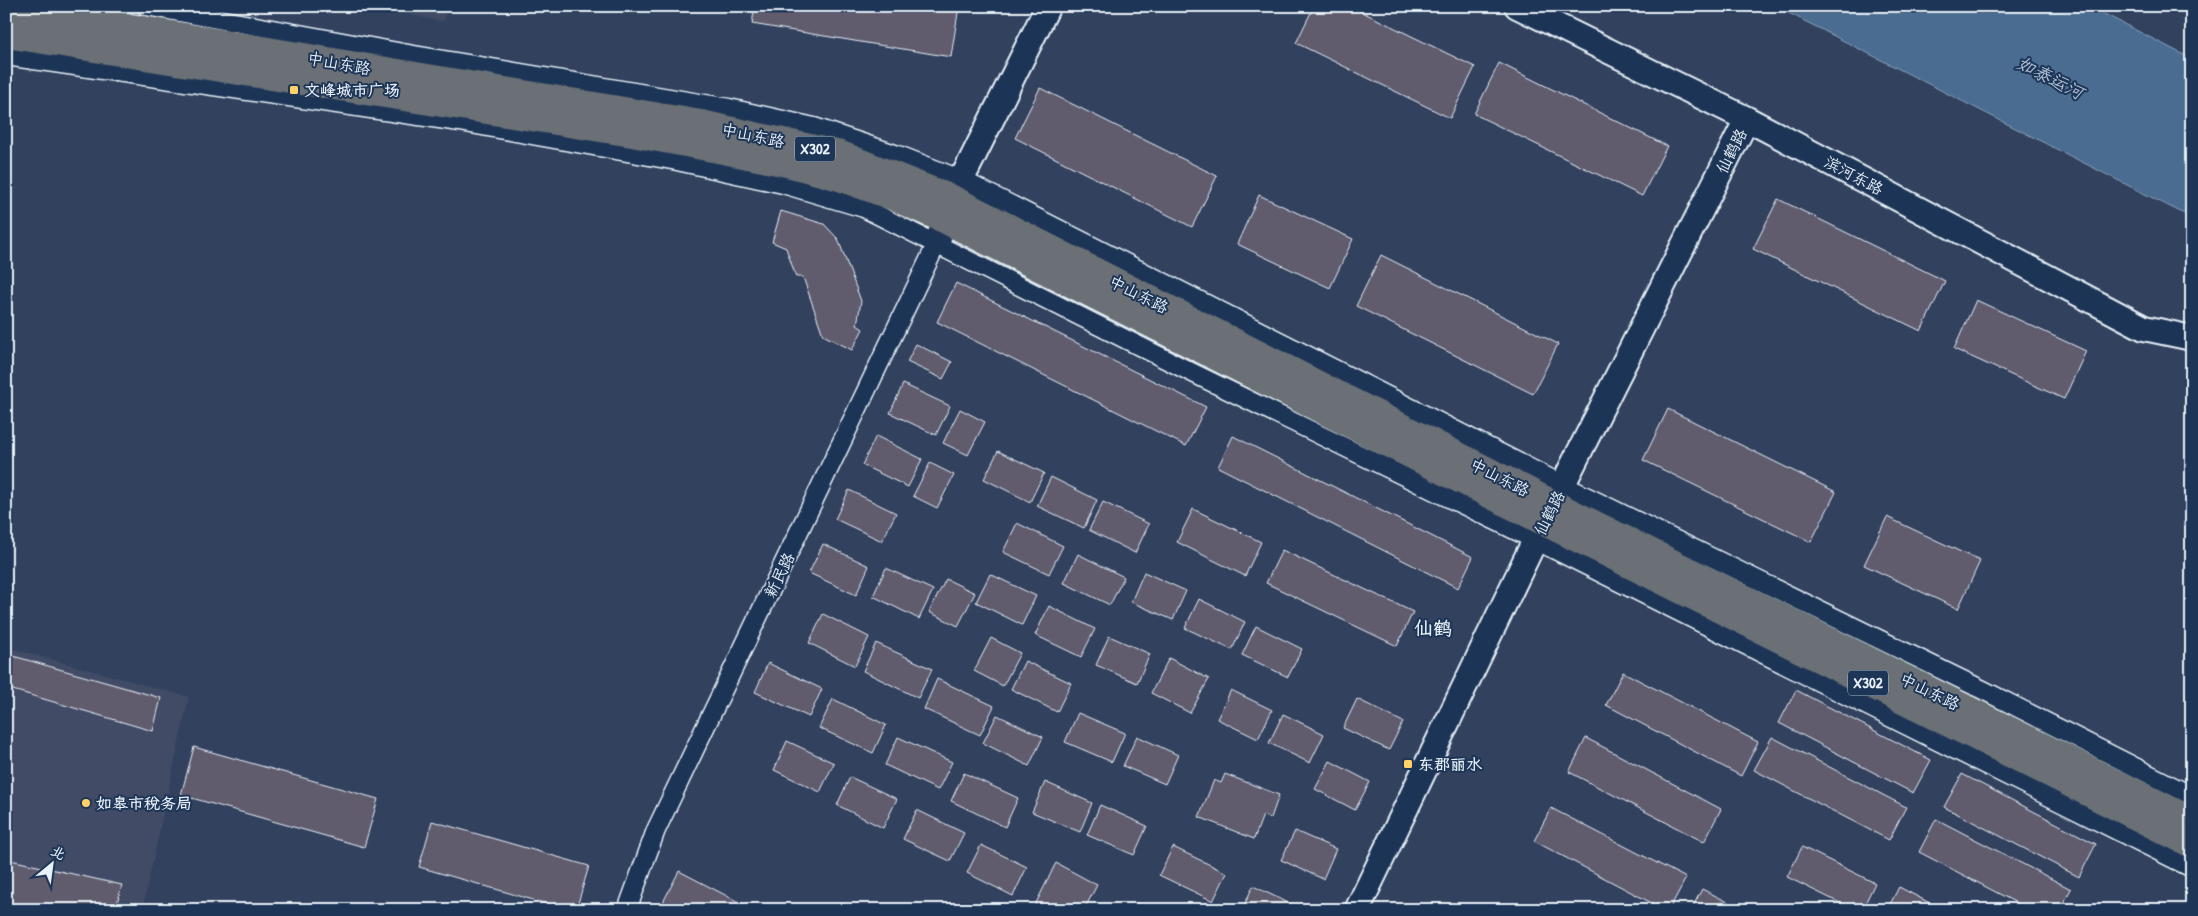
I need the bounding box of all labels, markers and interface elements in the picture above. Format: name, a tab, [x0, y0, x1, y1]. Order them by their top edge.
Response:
street label: 中山东路	[306, 47, 372, 79]
water label: 如泰运河	[2012, 50, 2091, 106]
place label: 文峰城市广场	[304, 79, 400, 101]
marker: 文峰城市广场	[288, 84, 300, 96]
street label: 中山东路	[719, 118, 787, 152]
street label: 仙鹤路	[1710, 125, 1752, 177]
road number: X302	[795, 136, 835, 162]
street label: 滨河东路	[1821, 150, 1887, 200]
street label: 中山东路	[1105, 270, 1173, 318]
street label: 中山东路	[1466, 453, 1534, 501]
street label: 仙鹤路	[1528, 487, 1570, 539]
street label: 新民路	[759, 549, 799, 601]
district label: 仙鹤	[1414, 615, 1452, 641]
street label: 中山东路	[1896, 667, 1964, 715]
road number: X302	[1848, 670, 1888, 696]
place label: 东郡丽水	[1418, 753, 1483, 775]
marker: 东郡丽水	[1402, 758, 1414, 770]
place label: 如皋市税务局	[96, 792, 192, 814]
marker: 如皋市税务局	[80, 797, 92, 809]
north arrow	[28, 838, 78, 888]
text: 北	[48, 840, 69, 864]

